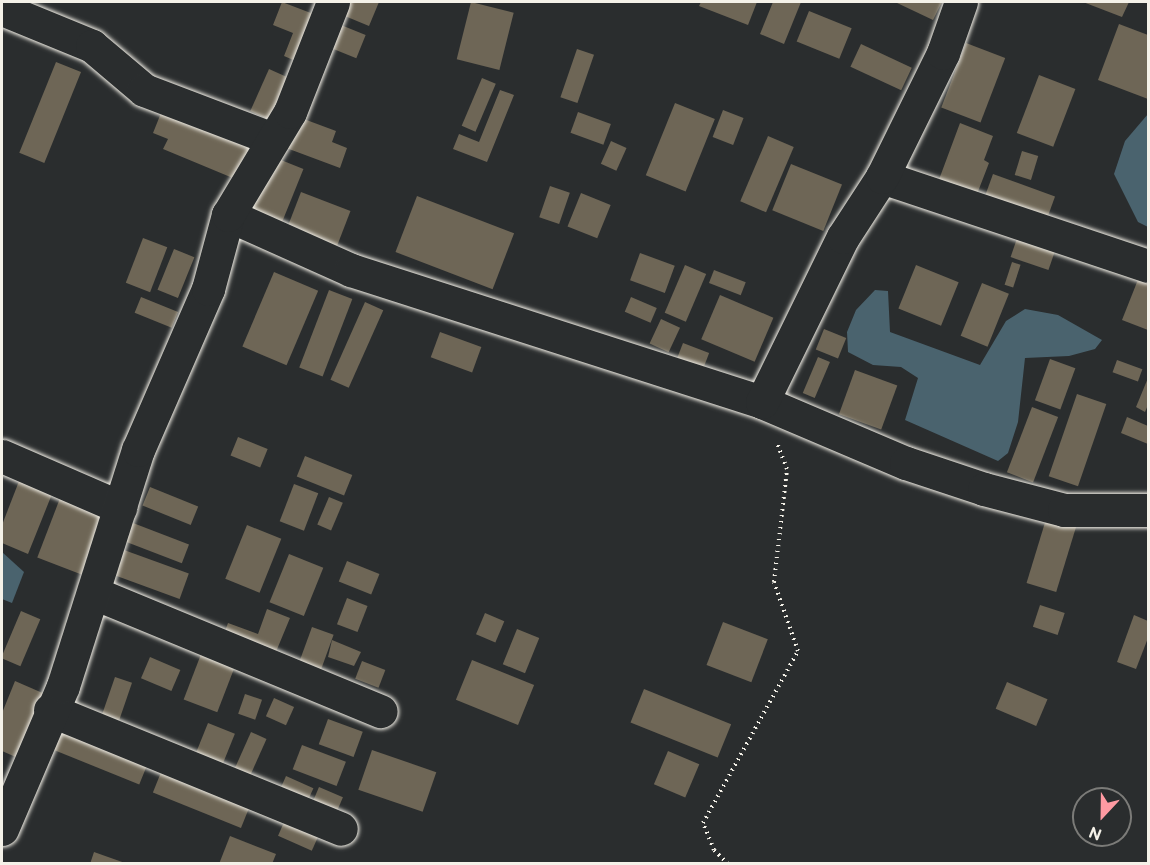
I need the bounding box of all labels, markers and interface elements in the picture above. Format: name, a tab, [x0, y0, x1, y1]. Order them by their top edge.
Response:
north arrow	[1072, 787, 1132, 847]
text: N	[1087, 821, 1105, 843]

